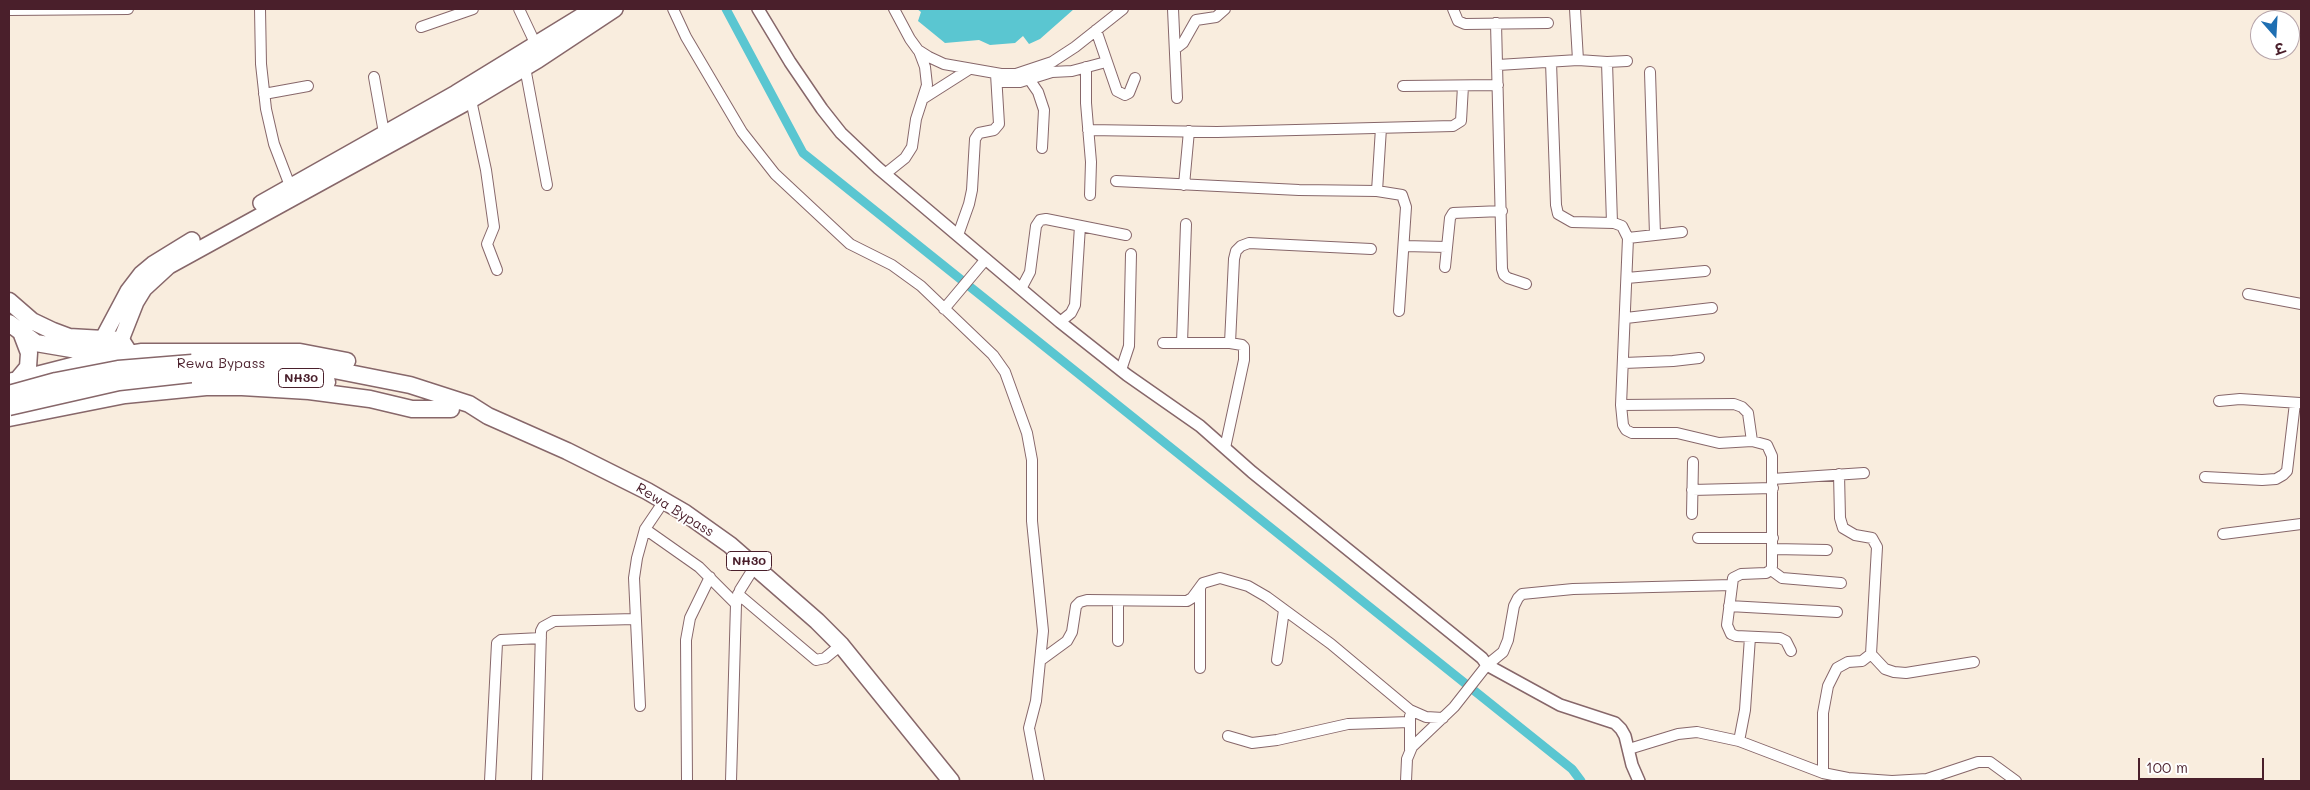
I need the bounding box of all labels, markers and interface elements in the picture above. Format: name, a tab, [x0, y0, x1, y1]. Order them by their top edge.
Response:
north arrow	[2250, 10, 2300, 60]
text: उ	[2272, 38, 2287, 59]
street label: Rewa Bypass	[177, 356, 265, 372]
road number: NH30	[278, 368, 324, 388]
street label: Rewa Bypass	[633, 479, 717, 541]
road number: NH30	[726, 552, 772, 570]
scale bar	[2140, 748, 2266, 780]
text: 100 m	[2146, 757, 2188, 777]

